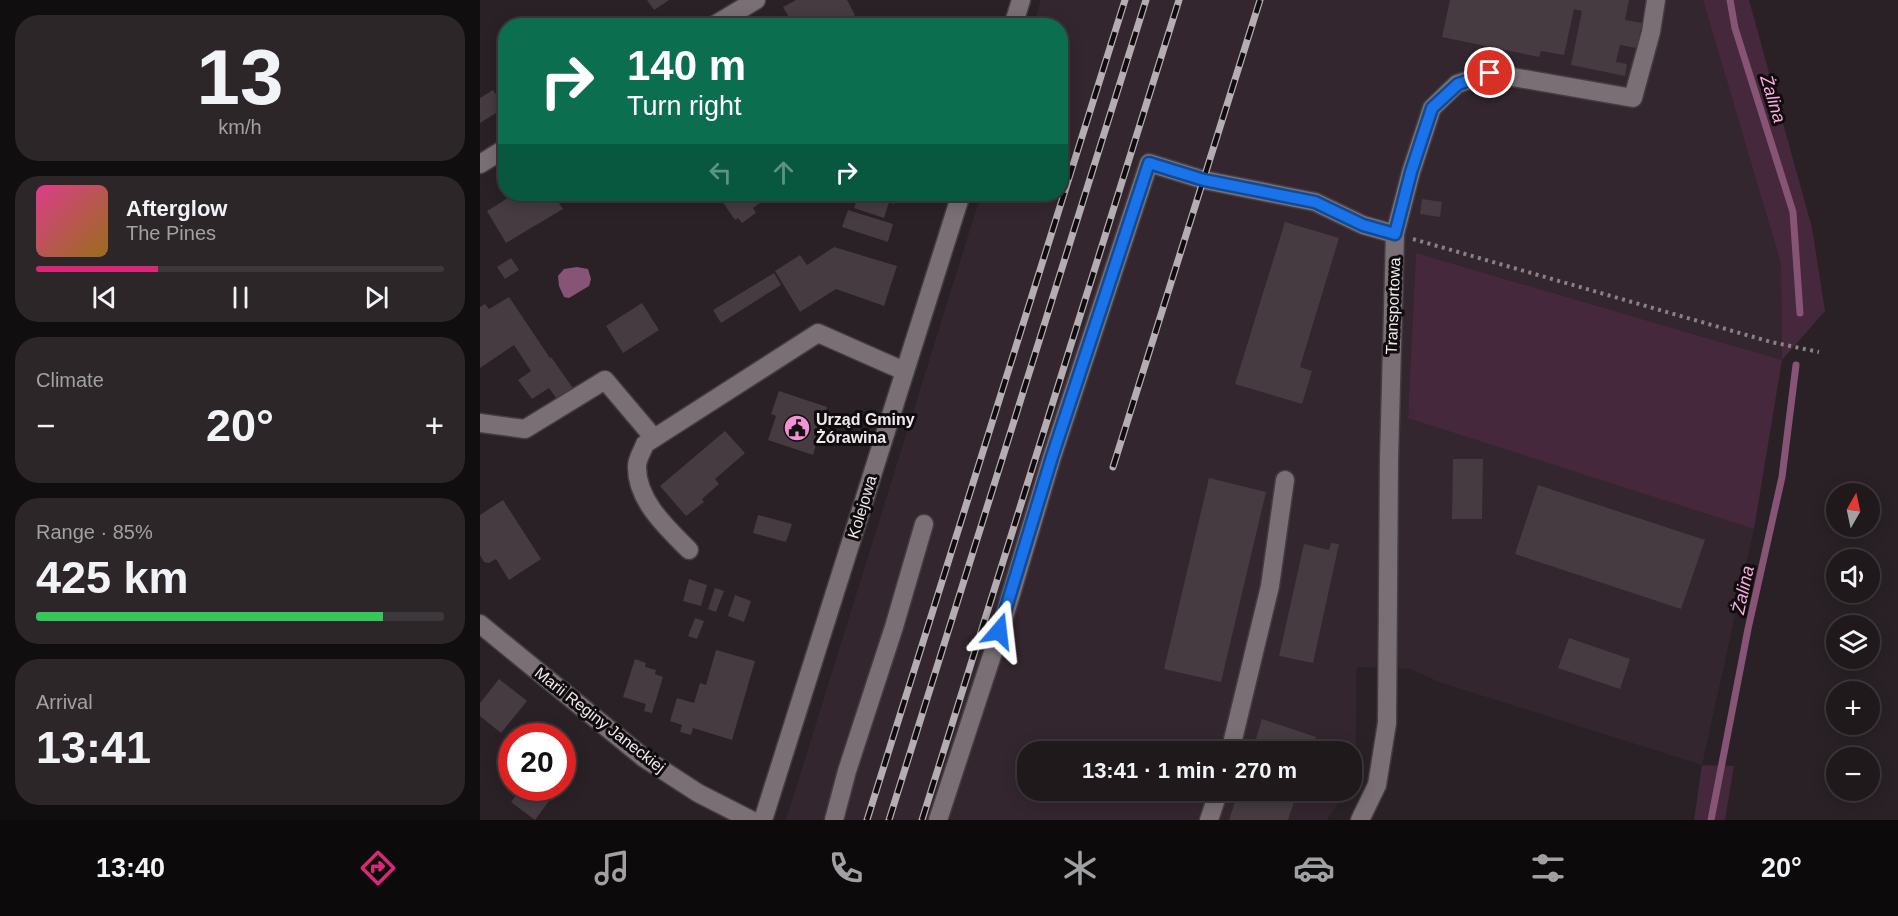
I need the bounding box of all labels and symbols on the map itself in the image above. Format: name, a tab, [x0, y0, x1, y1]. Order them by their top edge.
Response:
pin	[1464, 47, 1515, 98]
water label: Żalina	[1756, 72, 1790, 125]
street label: Transportowa	[1383, 257, 1403, 355]
place label: Urząd Gminy Żórawina	[816, 411, 915, 446]
public building icon: Urząd Gminy Żórawina	[782, 413, 812, 443]
street label: Kolejowa	[844, 473, 880, 541]
north arrow	[1826, 483, 1880, 537]
water label: Żalina	[1728, 564, 1758, 617]
position arrow	[967, 599, 1031, 663]
street label: Marii Reginy Janeckiej	[532, 664, 668, 776]
speed limit sign: 20	[498, 723, 576, 801]

